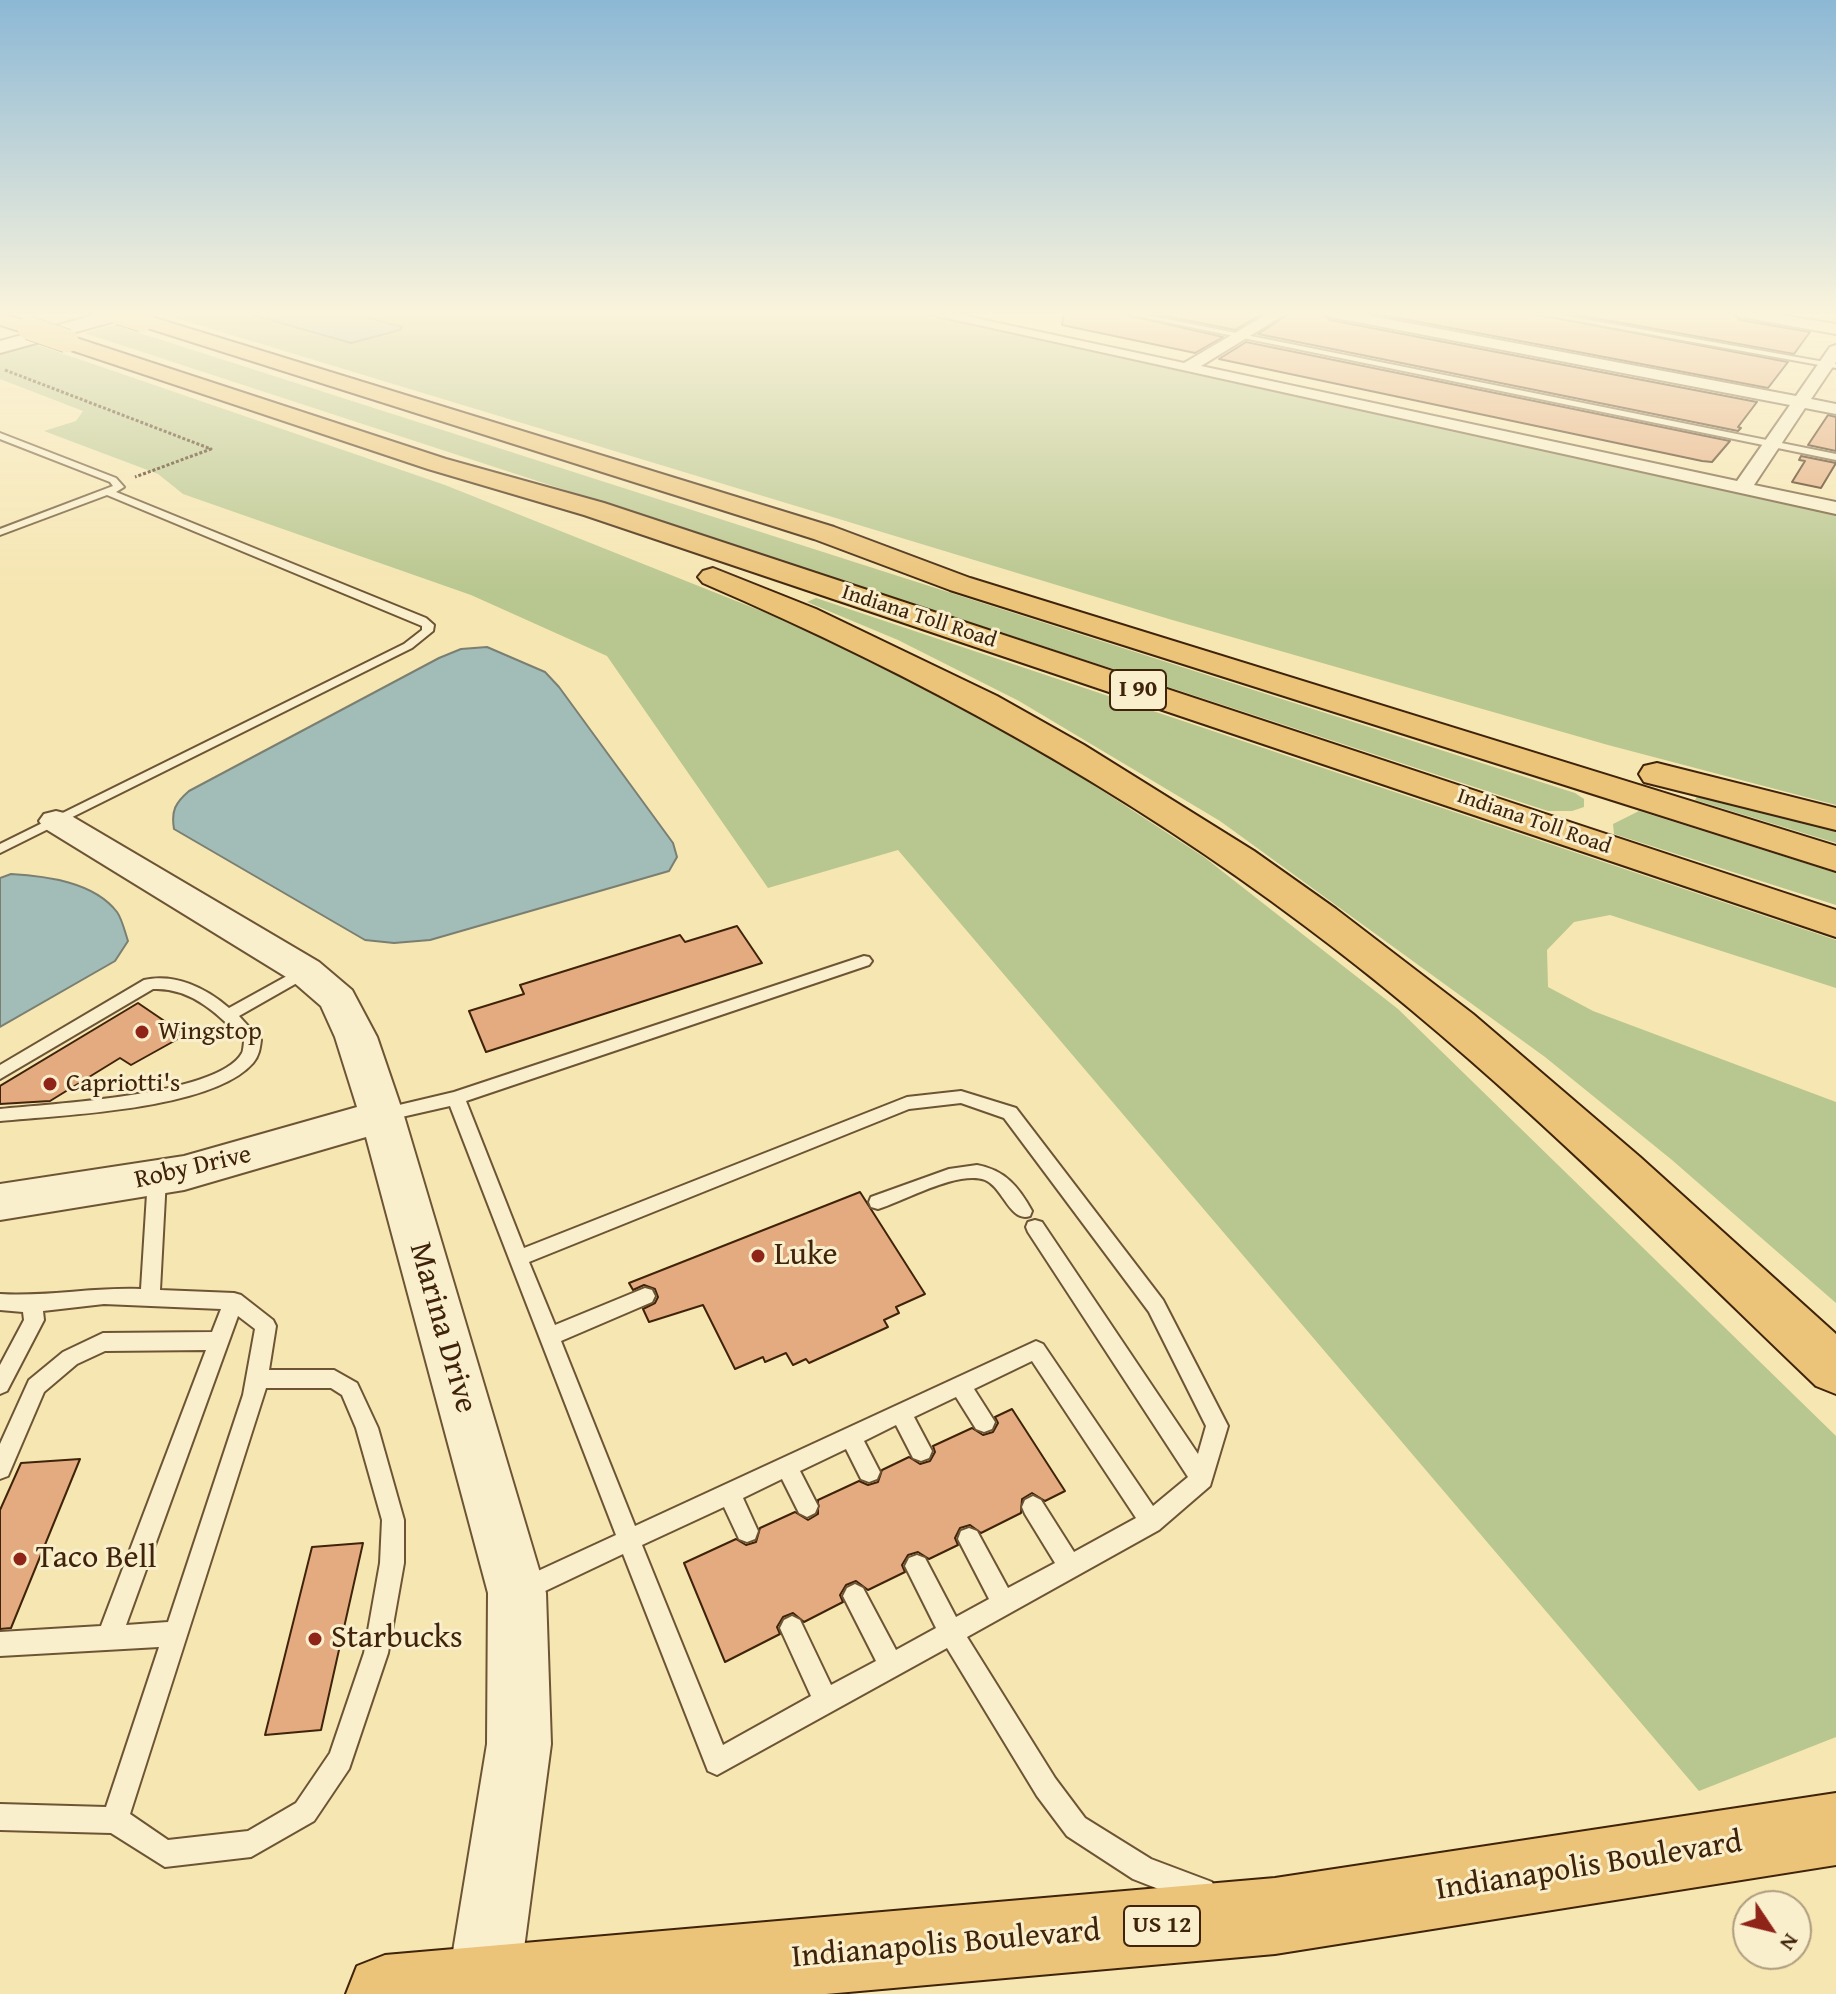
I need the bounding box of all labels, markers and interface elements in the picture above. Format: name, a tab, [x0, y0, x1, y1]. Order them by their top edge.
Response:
street label: Indiana Toll Road	[838, 580, 1000, 654]
road number: I 90	[1110, 670, 1166, 710]
street label: Indiana Toll Road	[1454, 783, 1614, 861]
place label: Wingstop	[158, 1016, 262, 1048]
marker: Wingstop	[133, 1023, 151, 1041]
place label: Capriotti's	[66, 1068, 180, 1100]
marker: Capriotti's	[41, 1075, 59, 1093]
street label: Roby Drive	[132, 1139, 254, 1197]
place label: Luke	[774, 1237, 838, 1275]
street label: Marina Drive	[399, 1238, 485, 1418]
marker: Luke	[749, 1247, 767, 1265]
place label: Taco Bell	[36, 1540, 156, 1578]
marker: Taco Bell	[11, 1550, 29, 1568]
place label: Starbucks	[331, 1620, 463, 1658]
marker: Starbucks	[306, 1630, 324, 1648]
street label: Indianapolis Boulevard	[1433, 1824, 1745, 1910]
north arrow	[1732, 1890, 1812, 1970]
road number: US 12	[1124, 1906, 1200, 1946]
street label: Indianapolis Boulevard	[790, 1912, 1102, 1978]
text: N	[1773, 1927, 1807, 1958]

